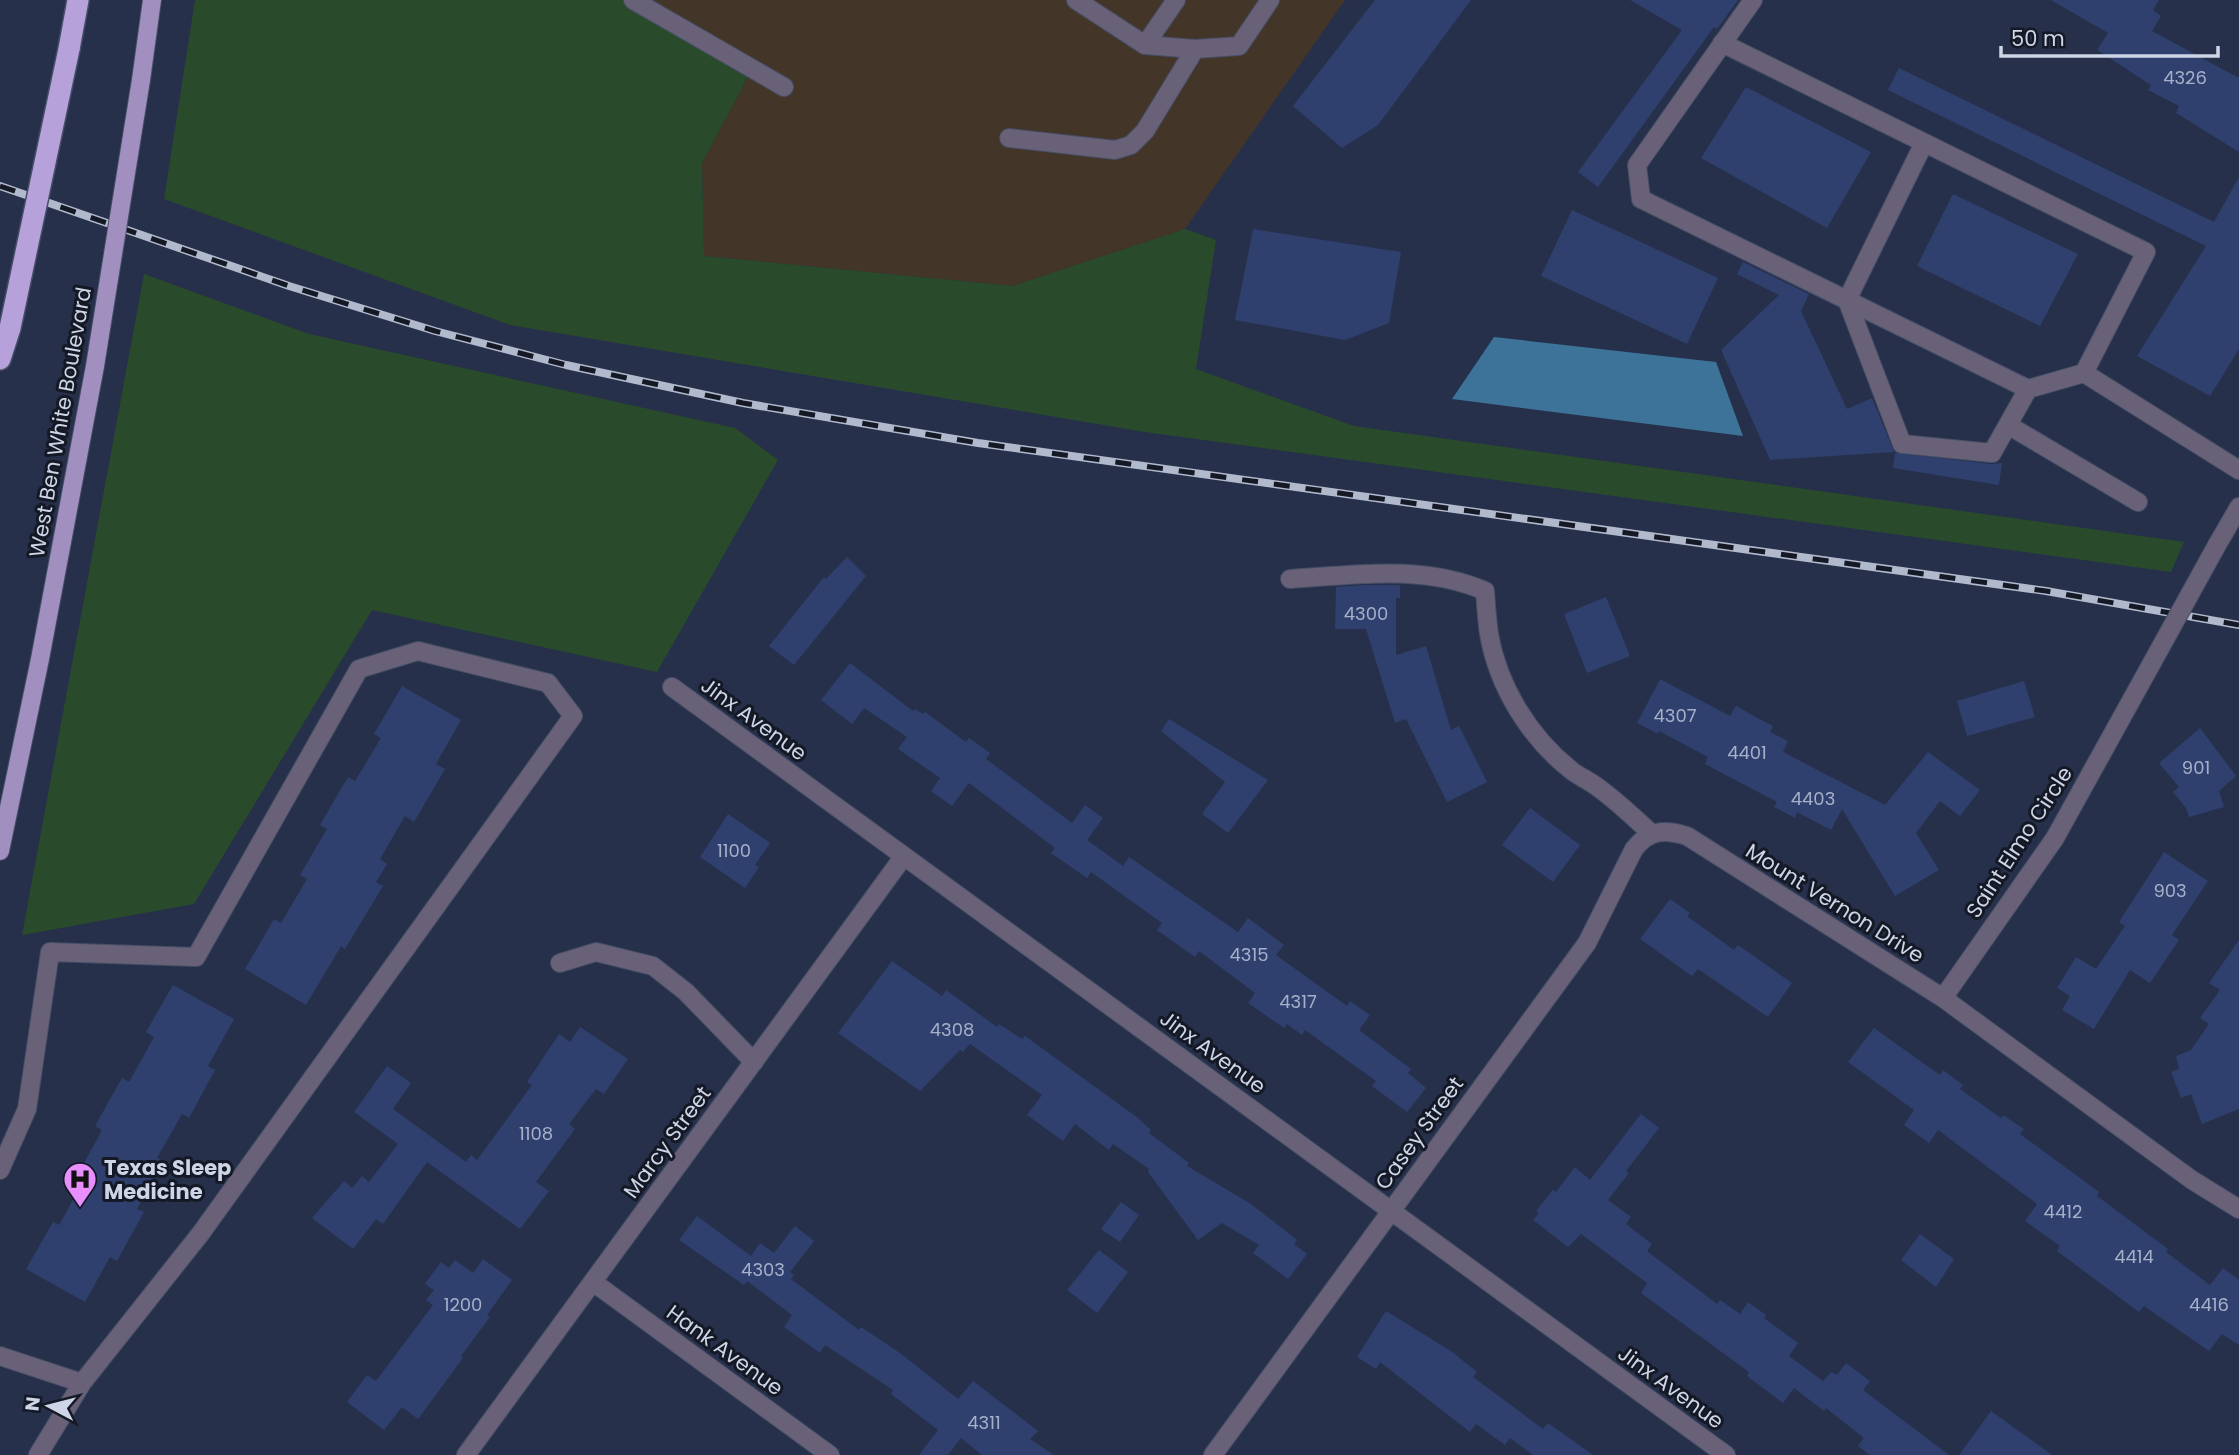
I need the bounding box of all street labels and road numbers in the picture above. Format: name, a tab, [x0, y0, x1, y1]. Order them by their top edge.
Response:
street label: West Ben White Boulevard	[22, 285, 98, 559]
street label: Jinx Avenue	[695, 671, 813, 767]
street label: Saint Elmo Circle	[1959, 761, 2079, 923]
street label: Mount Vernon Drive	[1740, 836, 1930, 970]
street label: Jinx Avenue	[1154, 1004, 1272, 1100]
street label: Casey Street	[1368, 1071, 1470, 1195]
street label: Marcy Street	[617, 1080, 717, 1204]
street label: Hank Avenue	[661, 1298, 789, 1402]
street label: Jinx Avenue	[1612, 1339, 1730, 1435]

